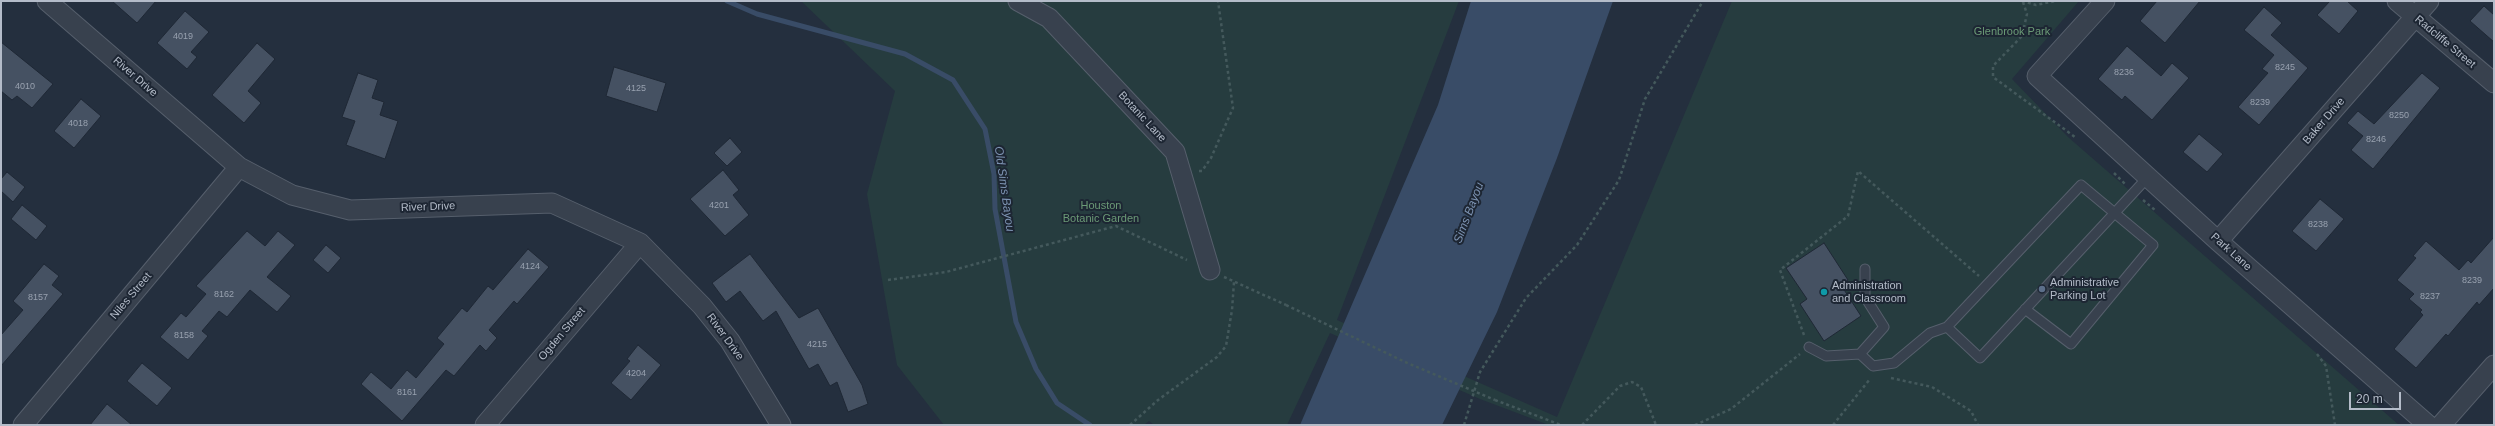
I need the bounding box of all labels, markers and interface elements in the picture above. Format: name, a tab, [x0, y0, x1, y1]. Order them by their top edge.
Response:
street label: Radcliffe Street	[2412, 13, 2478, 71]
park label: Glenbrook Park	[1974, 25, 2050, 39]
house number: 4019	[173, 32, 193, 42]
street label: River Drive	[110, 54, 160, 100]
house number: 8245	[2275, 63, 2295, 73]
house number: 8236	[2114, 68, 2134, 78]
house number: 4010	[15, 82, 35, 92]
house number: 4125	[626, 84, 646, 94]
street label: Botanic Lane	[1115, 89, 1169, 145]
street label: Baker Drive	[2300, 95, 2348, 147]
house number: 8239	[2250, 98, 2270, 108]
house number: 8250	[2389, 111, 2409, 121]
house number: 4018	[68, 119, 88, 129]
house number: 8246	[2366, 135, 2386, 145]
water label: Old Sims Bayou	[991, 145, 1017, 233]
water label: Sims Bayou	[1451, 181, 1487, 245]
street label: River Drive	[401, 199, 455, 215]
park label: Houston Botanic Garden	[1063, 199, 1139, 225]
house number: 4201	[709, 201, 729, 211]
house number: 8238	[2308, 220, 2328, 230]
street label: Park Lane	[2208, 230, 2254, 274]
house number: 4124	[520, 262, 540, 272]
street label: Niles Street	[108, 270, 154, 322]
place label: Administrative Parking Lot	[2050, 276, 2119, 302]
house number: 8239	[2462, 276, 2482, 286]
place label: Administration and Classroom	[1832, 279, 1906, 305]
marker: Administrative Parking Lot	[2037, 284, 2047, 294]
marker: Administration and Classroom	[1819, 287, 1829, 297]
house number: 8162	[214, 290, 234, 300]
house number: 8237	[2420, 292, 2440, 302]
house number: 8157	[28, 293, 48, 303]
street label: Ogden Street	[536, 305, 588, 363]
street label: River Drive	[704, 311, 746, 363]
house number: 8158	[174, 331, 194, 341]
house number: 4215	[807, 340, 827, 350]
house number: 4204	[626, 369, 646, 379]
scale bar	[2351, 384, 2403, 410]
house number: 8161	[397, 388, 417, 398]
text: 20 m	[2356, 392, 2383, 406]

